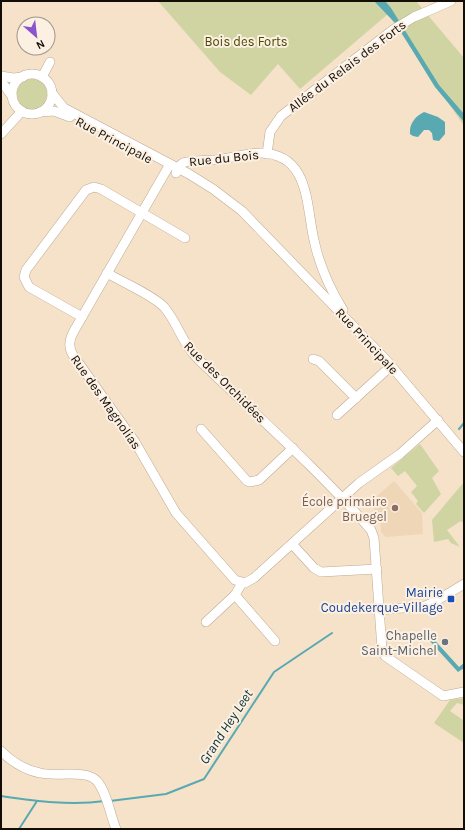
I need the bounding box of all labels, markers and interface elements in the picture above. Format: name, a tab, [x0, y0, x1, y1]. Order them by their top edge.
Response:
north arrow	[16, 16, 56, 56]
street label: Allée du Relais des Forts	[285, 17, 409, 115]
park label: Bois des Forts	[204, 34, 288, 49]
text: N	[34, 37, 47, 52]
street label: Rue Principale	[73, 113, 155, 167]
street label: Rue du Bois	[188, 147, 260, 169]
street label: Rue Principale	[333, 305, 402, 377]
street label: Rue des Orchidées	[181, 338, 269, 426]
street label: Rue des Magnolias	[68, 352, 144, 452]
place label: École primaire Bruegel	[302, 492, 387, 524]
marker: École primaire Bruegel	[390, 503, 400, 513]
place label: Mairie Coudekerque-Village	[321, 585, 443, 616]
marker: Mairie Coudekerque-Village	[446, 594, 456, 604]
place label: Chapelle Saint-Michel	[361, 628, 437, 658]
marker: Chapelle Saint-Michel	[440, 637, 450, 647]
water label: Grand Hey Leet	[196, 686, 257, 768]

